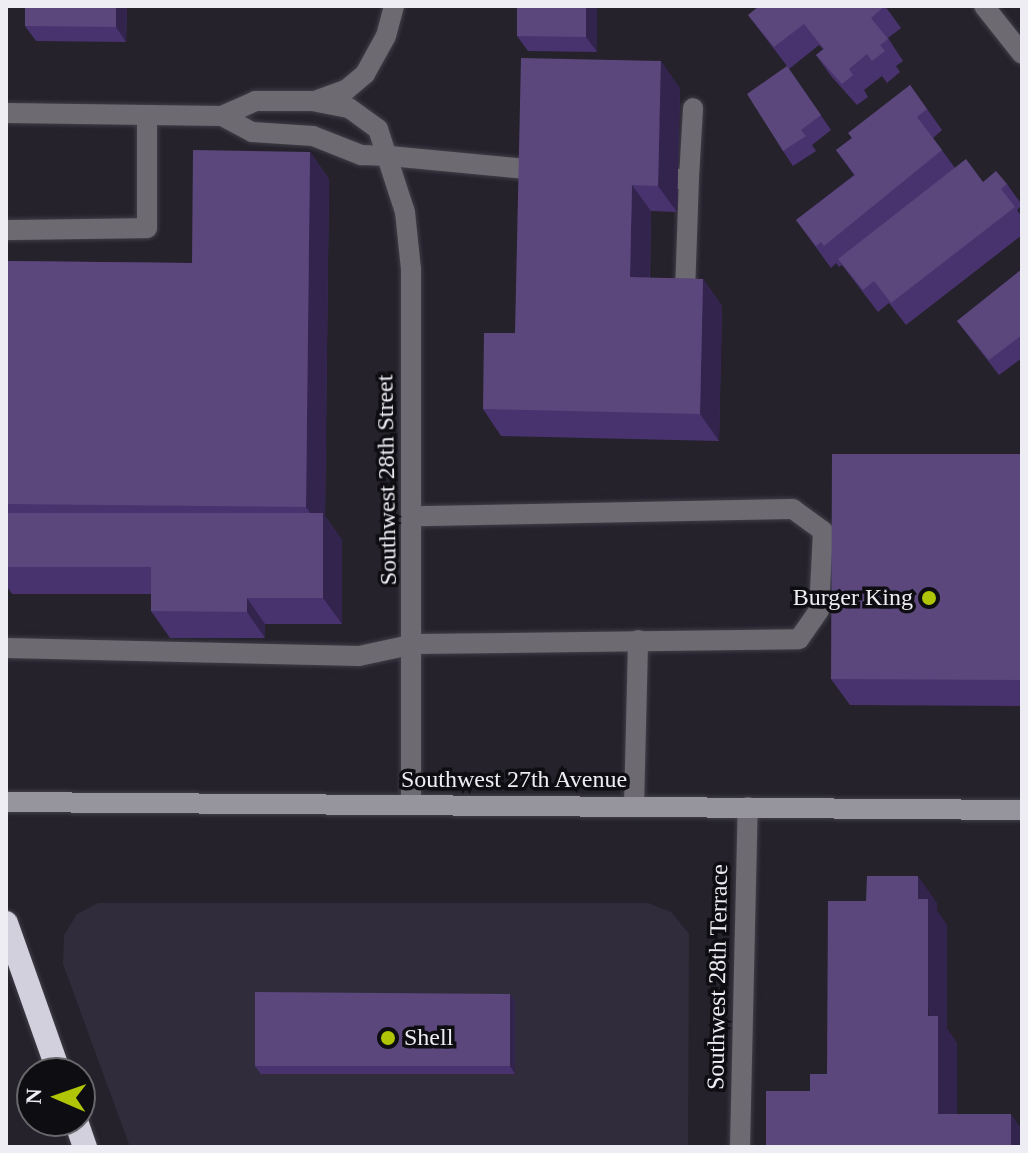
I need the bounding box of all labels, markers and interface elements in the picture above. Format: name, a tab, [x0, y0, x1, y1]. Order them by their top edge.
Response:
street label: Southwest 28th Street	[371, 374, 403, 586]
place label: Burger King	[793, 584, 913, 612]
marker: Burger King	[920, 589, 938, 607]
street label: Southwest 27th Avenue	[400, 766, 628, 794]
street label: Southwest 28th Terrace	[702, 864, 734, 1090]
place label: Shell	[404, 1024, 453, 1052]
marker: Shell	[379, 1029, 397, 1047]
north arrow	[16, 1057, 96, 1137]
text: N	[21, 1088, 46, 1105]

